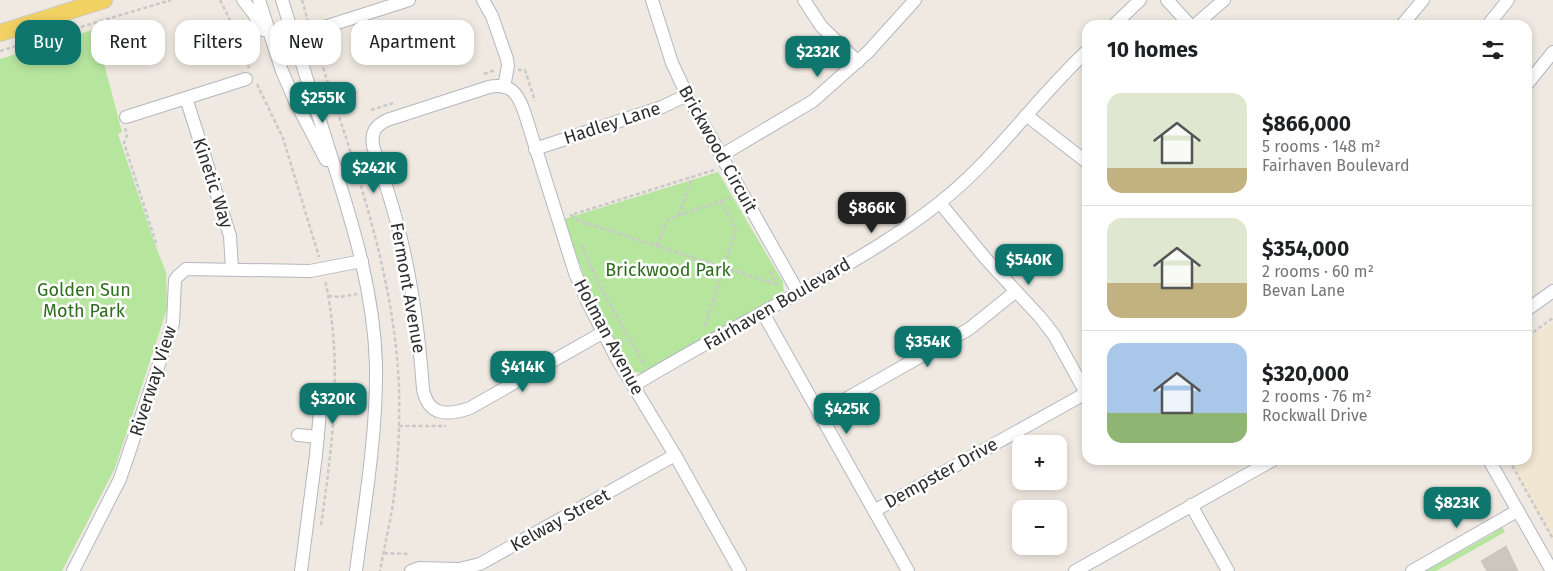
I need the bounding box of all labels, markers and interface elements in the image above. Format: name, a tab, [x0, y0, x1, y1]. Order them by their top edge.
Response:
chip: Buy	[15, 20, 81, 65]
chip: Rent	[91, 20, 165, 65]
chip: Filters	[175, 20, 260, 65]
chip: New	[270, 20, 341, 65]
chip: Apartment	[351, 20, 474, 65]
pin: $232K	[783, 36, 853, 78]
icon: filters	[1479, 36, 1507, 64]
text: 10 homes	[1107, 37, 1198, 63]
text: $232K	[796, 42, 840, 61]
street label: Brickwood Circuit	[674, 81, 762, 217]
pin: $255K	[288, 82, 358, 124]
text: $255K	[301, 88, 345, 107]
street label: Hadley Lane	[561, 97, 663, 149]
text: $866,000	[1262, 111, 1351, 137]
icon: home	[1147, 113, 1207, 173]
street label: Kinetic Way	[188, 135, 238, 231]
text: 5 rooms · 148 m²	[1262, 137, 1381, 156]
pin: $242K	[339, 152, 409, 194]
text: Fairhaven Boulevard	[1262, 156, 1410, 175]
text: $242K	[352, 158, 396, 177]
pin: $866K	[837, 192, 907, 234]
text: $866K	[849, 198, 895, 217]
street label: Fermont Avenue	[386, 221, 430, 355]
text: $354,000	[1262, 236, 1349, 262]
icon: home	[1147, 238, 1207, 298]
pin: $540K	[994, 244, 1064, 286]
text: $540K	[1006, 250, 1052, 269]
street label: Fairhaven Boulevard	[700, 253, 854, 355]
park label: Brickwood Park	[605, 259, 732, 281]
text: 2 rooms · 60 m²	[1262, 262, 1374, 281]
street label: Holman Avenue	[569, 275, 649, 399]
park label: Golden Sun Moth Park	[37, 279, 131, 322]
text: Bevan Lane	[1262, 281, 1345, 300]
street label: Riverway View	[125, 323, 181, 439]
pin: $354K	[893, 326, 963, 368]
text: $354K	[906, 332, 950, 351]
pin: $414K	[488, 350, 558, 393]
text: $414K	[501, 357, 545, 376]
text: $320,000	[1262, 361, 1349, 387]
icon: home	[1147, 363, 1207, 423]
pin: $320K	[298, 382, 368, 425]
text: 2 rooms · 76 m²	[1262, 387, 1372, 406]
text: $320K	[311, 389, 355, 408]
pin: $425K	[812, 392, 882, 435]
text: $425K	[825, 399, 869, 418]
text: Rockwall Drive	[1262, 406, 1368, 425]
street label: Dempster Drive	[881, 433, 1001, 513]
map controls	[1012, 435, 1067, 555]
button: +	[1012, 435, 1067, 490]
street label: Kelway Street	[507, 483, 614, 556]
pin: $823K	[1422, 486, 1492, 529]
text: $823K	[1435, 493, 1479, 512]
button: −	[1012, 500, 1067, 555]

